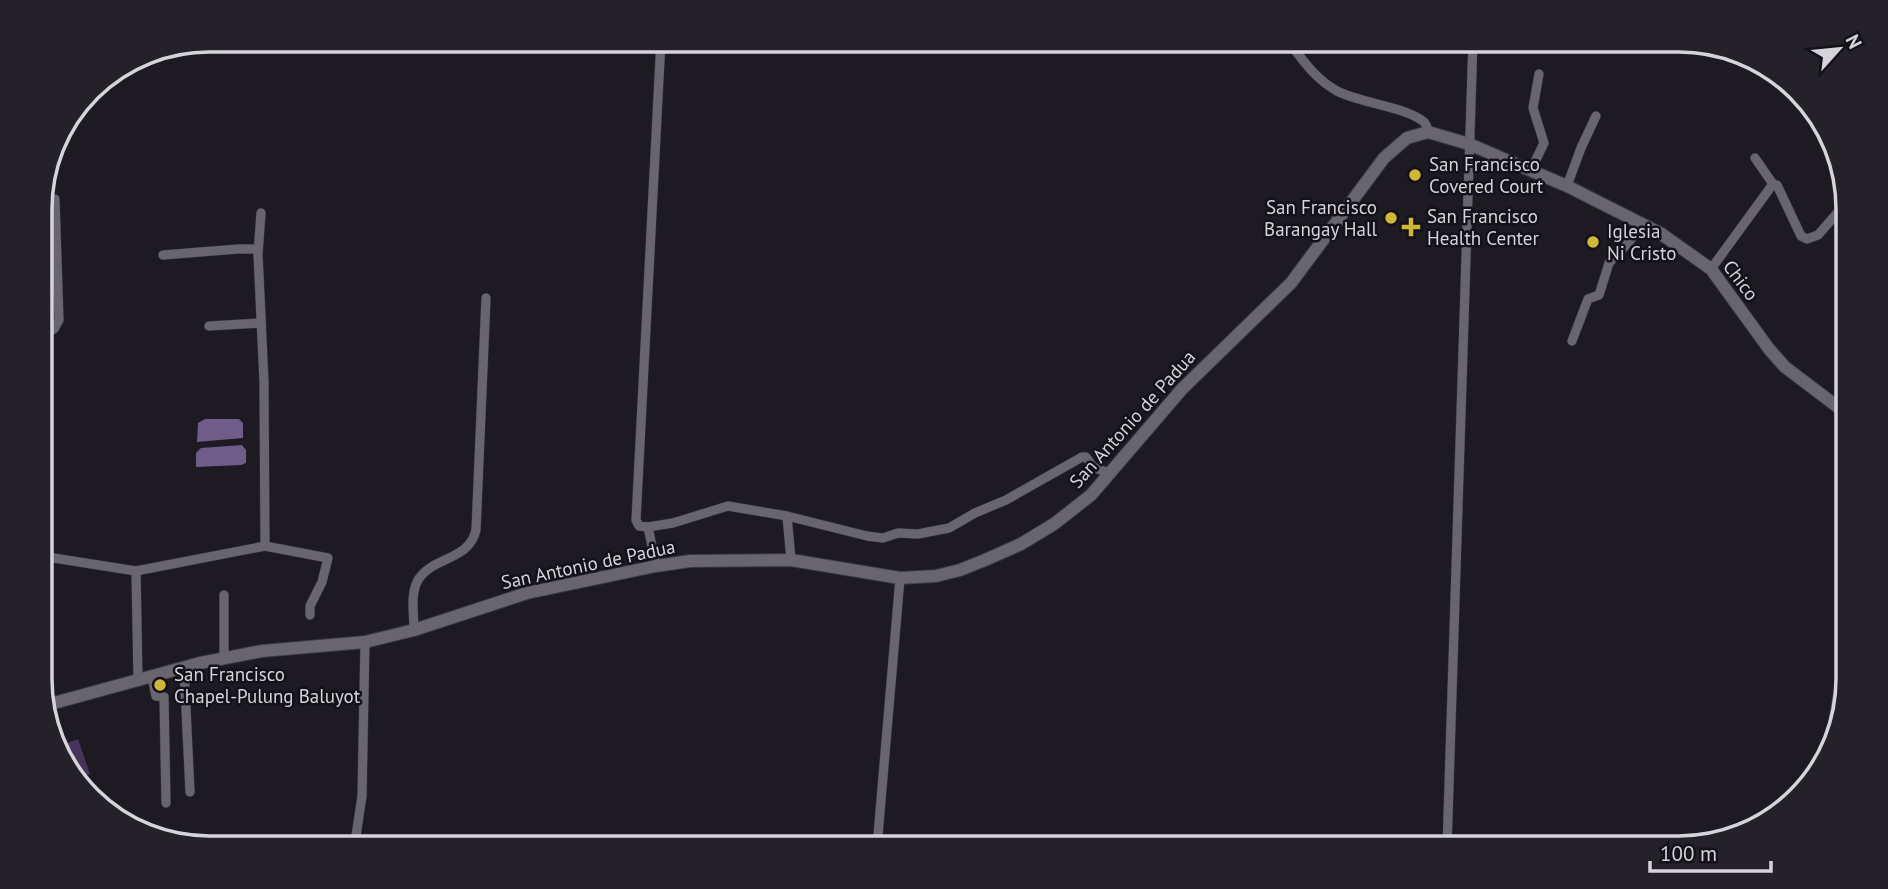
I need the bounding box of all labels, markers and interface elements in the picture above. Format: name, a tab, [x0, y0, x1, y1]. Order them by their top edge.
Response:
north arrow	[1804, 14, 1874, 84]
text: N	[1841, 30, 1868, 52]
place label: San Francisco Covered Court	[1429, 152, 1544, 198]
marker: San Francisco Covered Court	[1407, 167, 1423, 183]
place label: San Francisco Barangay Hall	[1264, 195, 1377, 241]
place label: San Francisco Health Center	[1427, 204, 1539, 250]
marker: San Francisco Barangay Hall	[1383, 210, 1399, 226]
marker: San Francisco Health Center	[1401, 217, 1421, 237]
place label: Iglesia Ni Cristo	[1607, 219, 1676, 265]
marker: Iglesia Ni Cristo	[1585, 234, 1601, 250]
street label: Chico	[1718, 255, 1764, 305]
street label: San Antonio de Padua	[1064, 345, 1200, 493]
street label: San Antonio de Padua	[499, 534, 677, 594]
place label: San Francisco Chapel-Pulung Baluyot	[174, 662, 361, 708]
marker: San Francisco Chapel-Pulung Baluyot	[152, 677, 168, 693]
scale bar	[1650, 830, 1771, 874]
text: 100 m	[1660, 840, 1717, 867]

